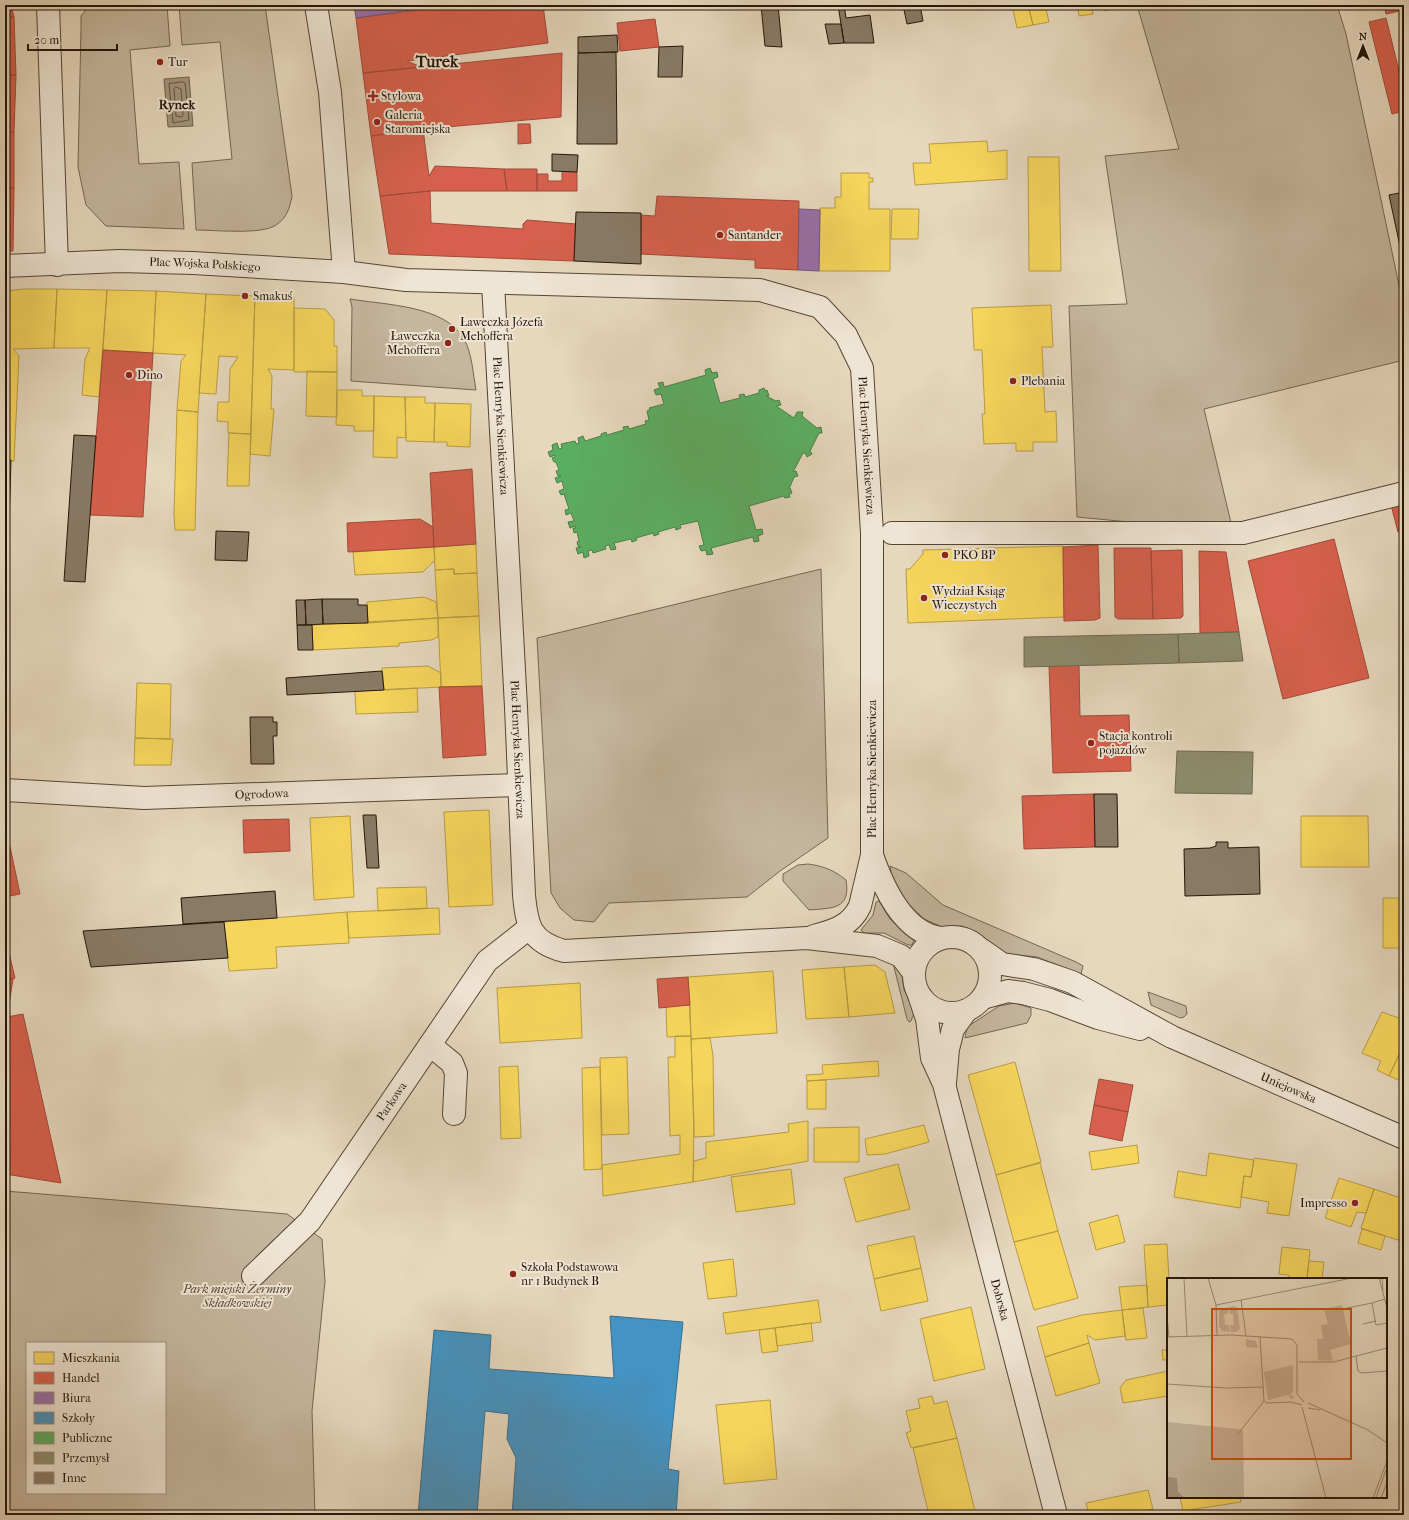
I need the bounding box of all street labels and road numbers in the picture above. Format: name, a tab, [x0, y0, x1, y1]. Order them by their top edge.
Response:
street label: Plac Wojska Polskiego	[149, 255, 261, 274]
street label: Plac Henryka Sienkiewicza	[490, 356, 512, 496]
street label: Plac Henryka Sienkiewicza	[856, 376, 878, 516]
street label: Plac Henryka Sienkiewicza	[508, 680, 528, 819]
street label: Plac Henryka Sienkiewicza	[865, 699, 879, 838]
street label: Ogrodowa	[235, 786, 289, 802]
street label: Uniejowska	[1258, 1069, 1319, 1106]
street label: Parkowa	[373, 1079, 410, 1123]
street label: Dobrska	[988, 1277, 1012, 1322]

